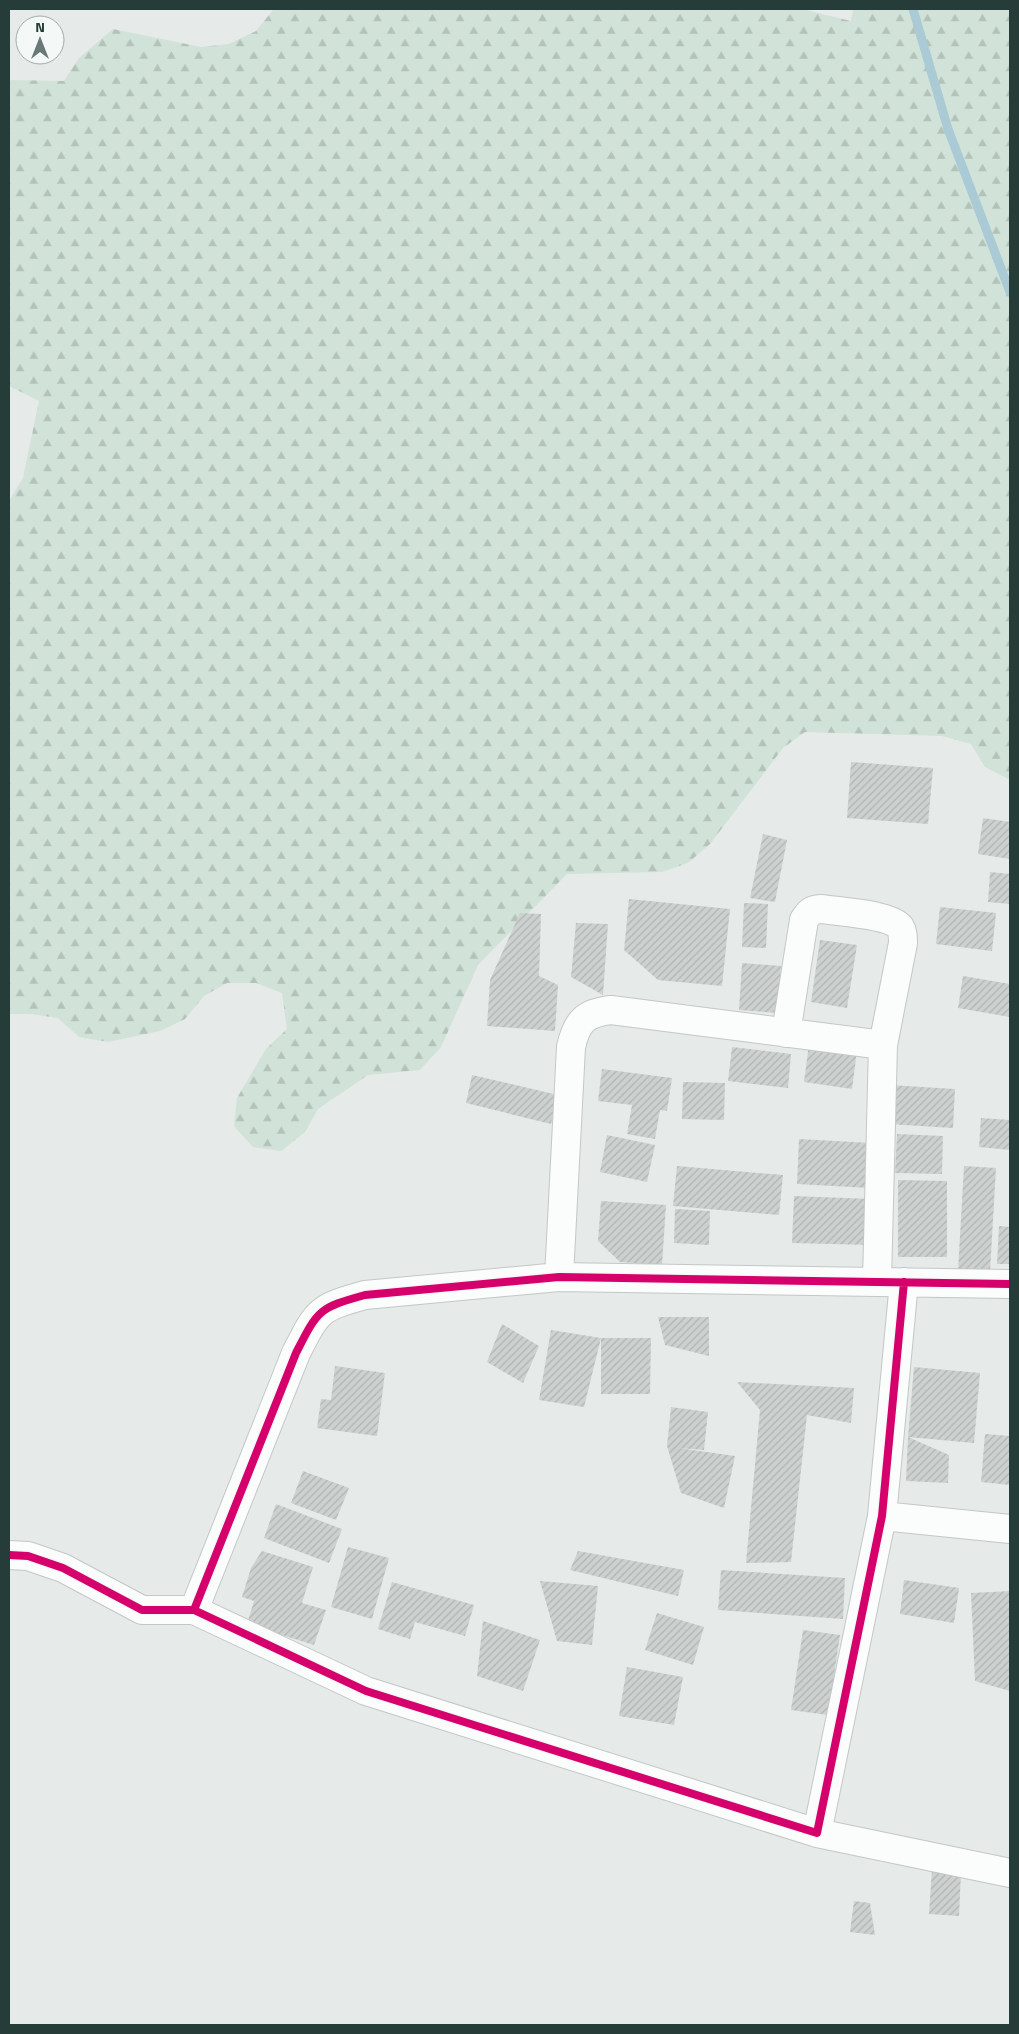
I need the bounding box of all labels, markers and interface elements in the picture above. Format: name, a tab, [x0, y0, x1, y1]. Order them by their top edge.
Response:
north arrow	[15, 15, 65, 65]
text: N	[35, 16, 45, 37]

